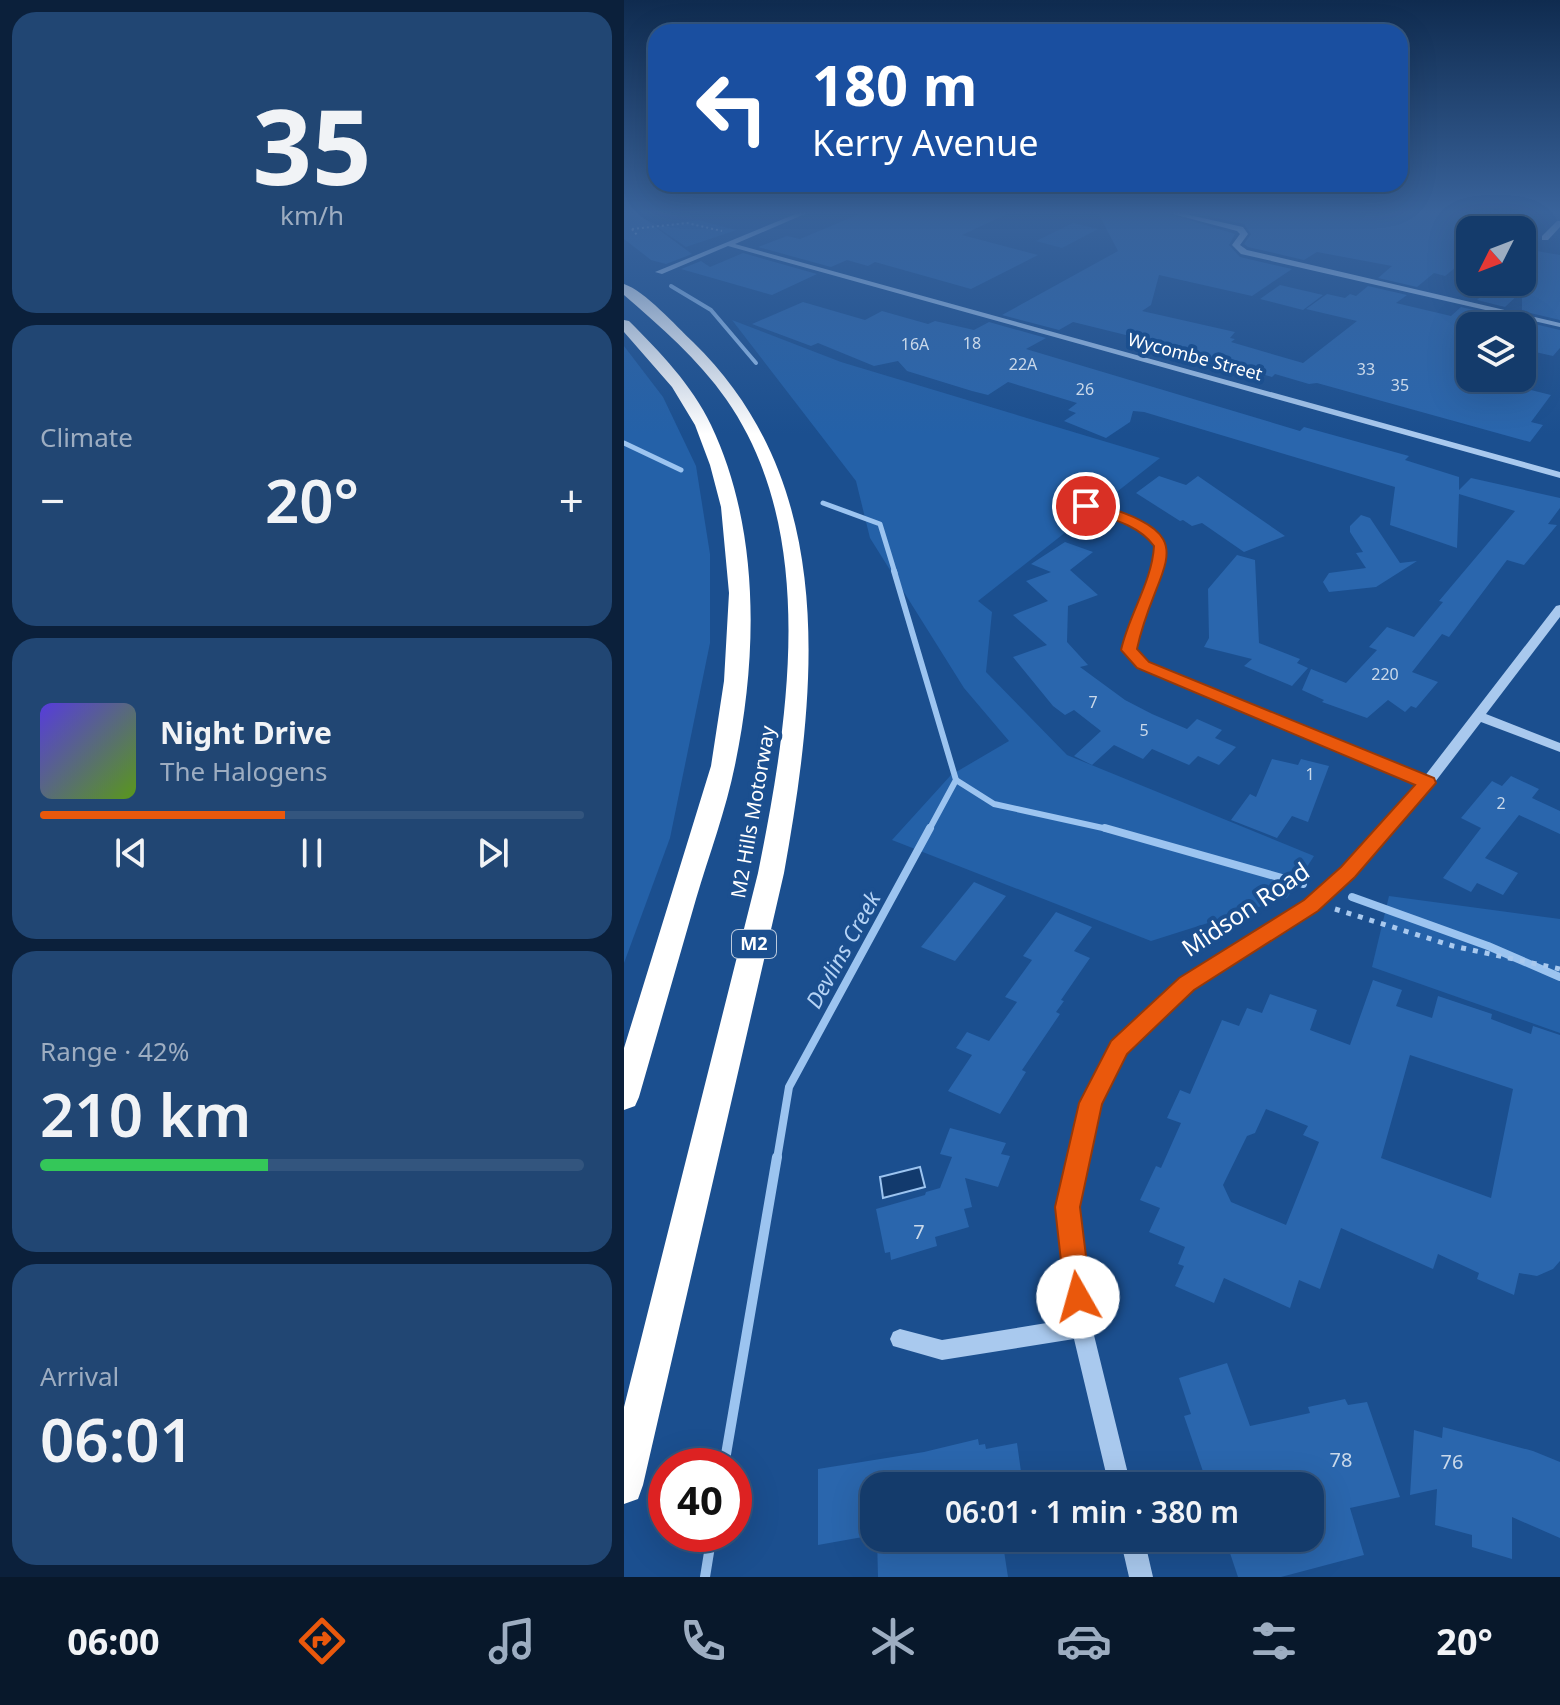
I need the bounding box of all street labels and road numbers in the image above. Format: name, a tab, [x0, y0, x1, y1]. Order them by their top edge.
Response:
street label: Wycombe Street	[1125, 327, 1266, 386]
street label: M2 Hills Motorway	[724, 723, 781, 900]
street label: Midson Road	[1175, 854, 1316, 964]
road number: M2	[732, 930, 776, 958]

